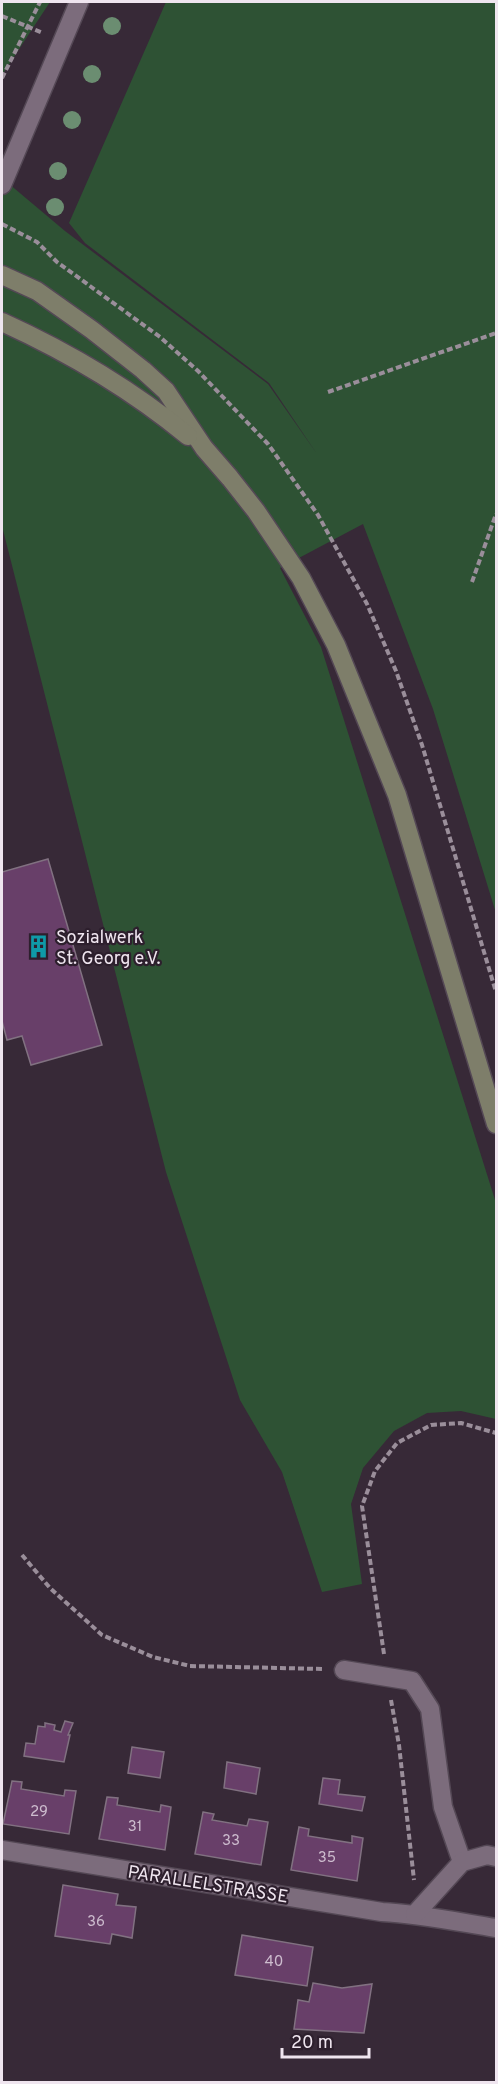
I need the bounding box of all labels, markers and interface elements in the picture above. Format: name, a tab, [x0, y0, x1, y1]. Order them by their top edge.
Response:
place label: Sozialwerk St. Georg e.V.	[56, 927, 161, 971]
building icon: Sozialwerk St. Georg e.V.	[25, 934, 51, 960]
house number: 29	[30, 1803, 48, 1822]
house number: 31	[128, 1818, 142, 1837]
house number: 33	[222, 1832, 240, 1851]
house number: 35	[318, 1849, 336, 1868]
street label: PARALLELSTRASSE	[126, 1861, 290, 1910]
house number: 36	[87, 1913, 105, 1932]
house number: 40	[265, 1953, 283, 1972]
scale bar	[282, 2021, 369, 2059]
text: 20 m	[291, 2032, 333, 2055]

